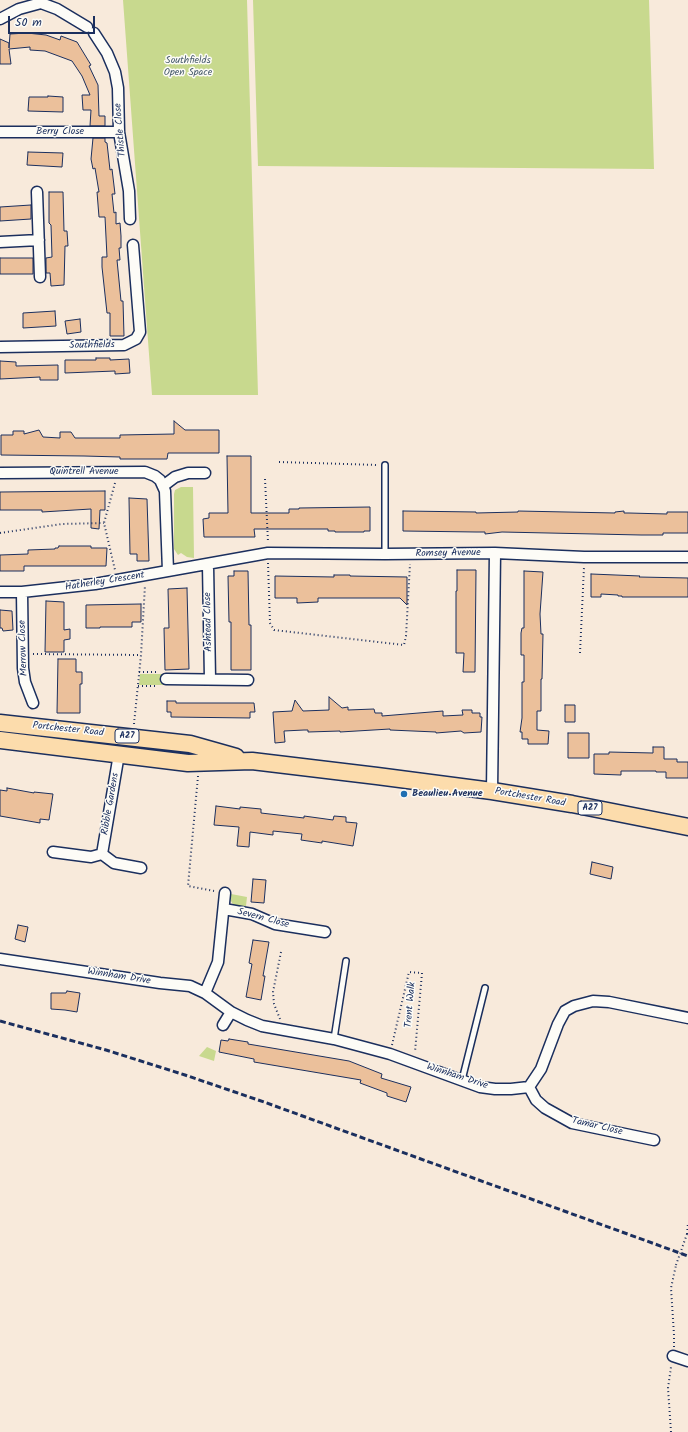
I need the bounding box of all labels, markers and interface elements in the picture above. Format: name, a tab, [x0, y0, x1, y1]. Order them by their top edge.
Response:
scale bar	[10, 8, 97, 34]
text: 50 m	[15, 13, 42, 32]
park label: Southfields Open Space	[164, 55, 212, 78]
street label: Thistle Close	[113, 103, 129, 157]
street label: Berry Close	[36, 126, 84, 138]
street label: Southfields	[69, 340, 115, 352]
street label: Quintrell Avenue	[50, 466, 118, 478]
street label: Romsey Avenue	[415, 547, 481, 561]
street label: Hatherley Crescent	[64, 570, 146, 594]
street label: Ashtead Close	[202, 592, 216, 652]
street label: Merrow Close	[17, 620, 31, 676]
street label: Portchester Road	[32, 720, 104, 740]
road number: A27	[115, 729, 139, 743]
street label: Ribble Gardens	[100, 772, 122, 836]
street label: Portchester Road	[494, 786, 566, 810]
place label: Beaulieu Avenue	[412, 788, 483, 800]
marker: Beaulieu Avenue	[399, 789, 409, 799]
road number: A27	[578, 801, 602, 815]
street label: Severn Close	[236, 906, 290, 932]
street label: Winnham Drive	[87, 966, 151, 988]
street label: Trent Walk	[403, 982, 419, 1028]
street label: Winnham Drive	[425, 1061, 489, 1093]
street label: Tamar Close	[570, 1115, 624, 1139]

